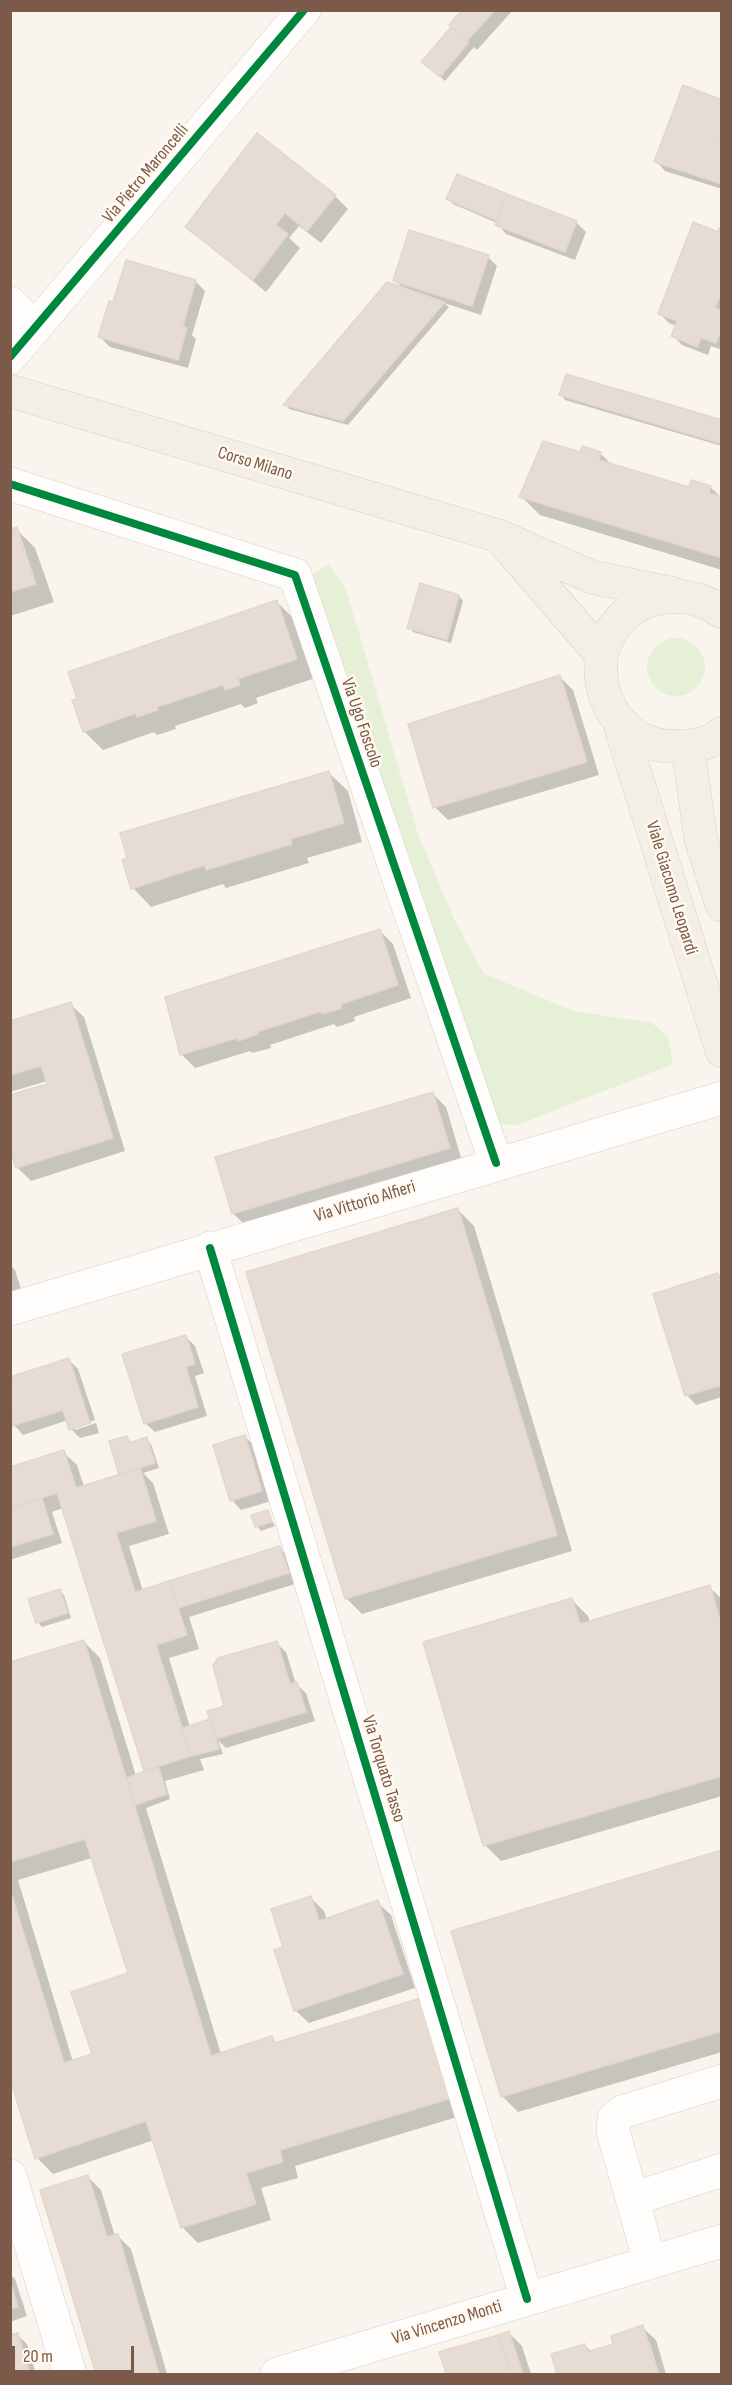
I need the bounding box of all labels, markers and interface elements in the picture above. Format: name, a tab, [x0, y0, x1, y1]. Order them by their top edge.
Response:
street label: Via Pietro Maroncelli	[98, 120, 194, 228]
street label: Corso Milano	[215, 442, 295, 486]
street label: Via Ugo Foscolo	[336, 675, 386, 771]
street label: Viale Giacomo Leopardi	[640, 818, 702, 958]
street label: Via Vittorio Alfieri	[312, 1176, 418, 1228]
street label: Via Torquato Tasso	[357, 1713, 409, 1825]
street label: Via Vincenzo Monti	[389, 2296, 505, 2350]
scale bar	[15, 2334, 136, 2372]
text: 20 m	[23, 2346, 53, 2367]

